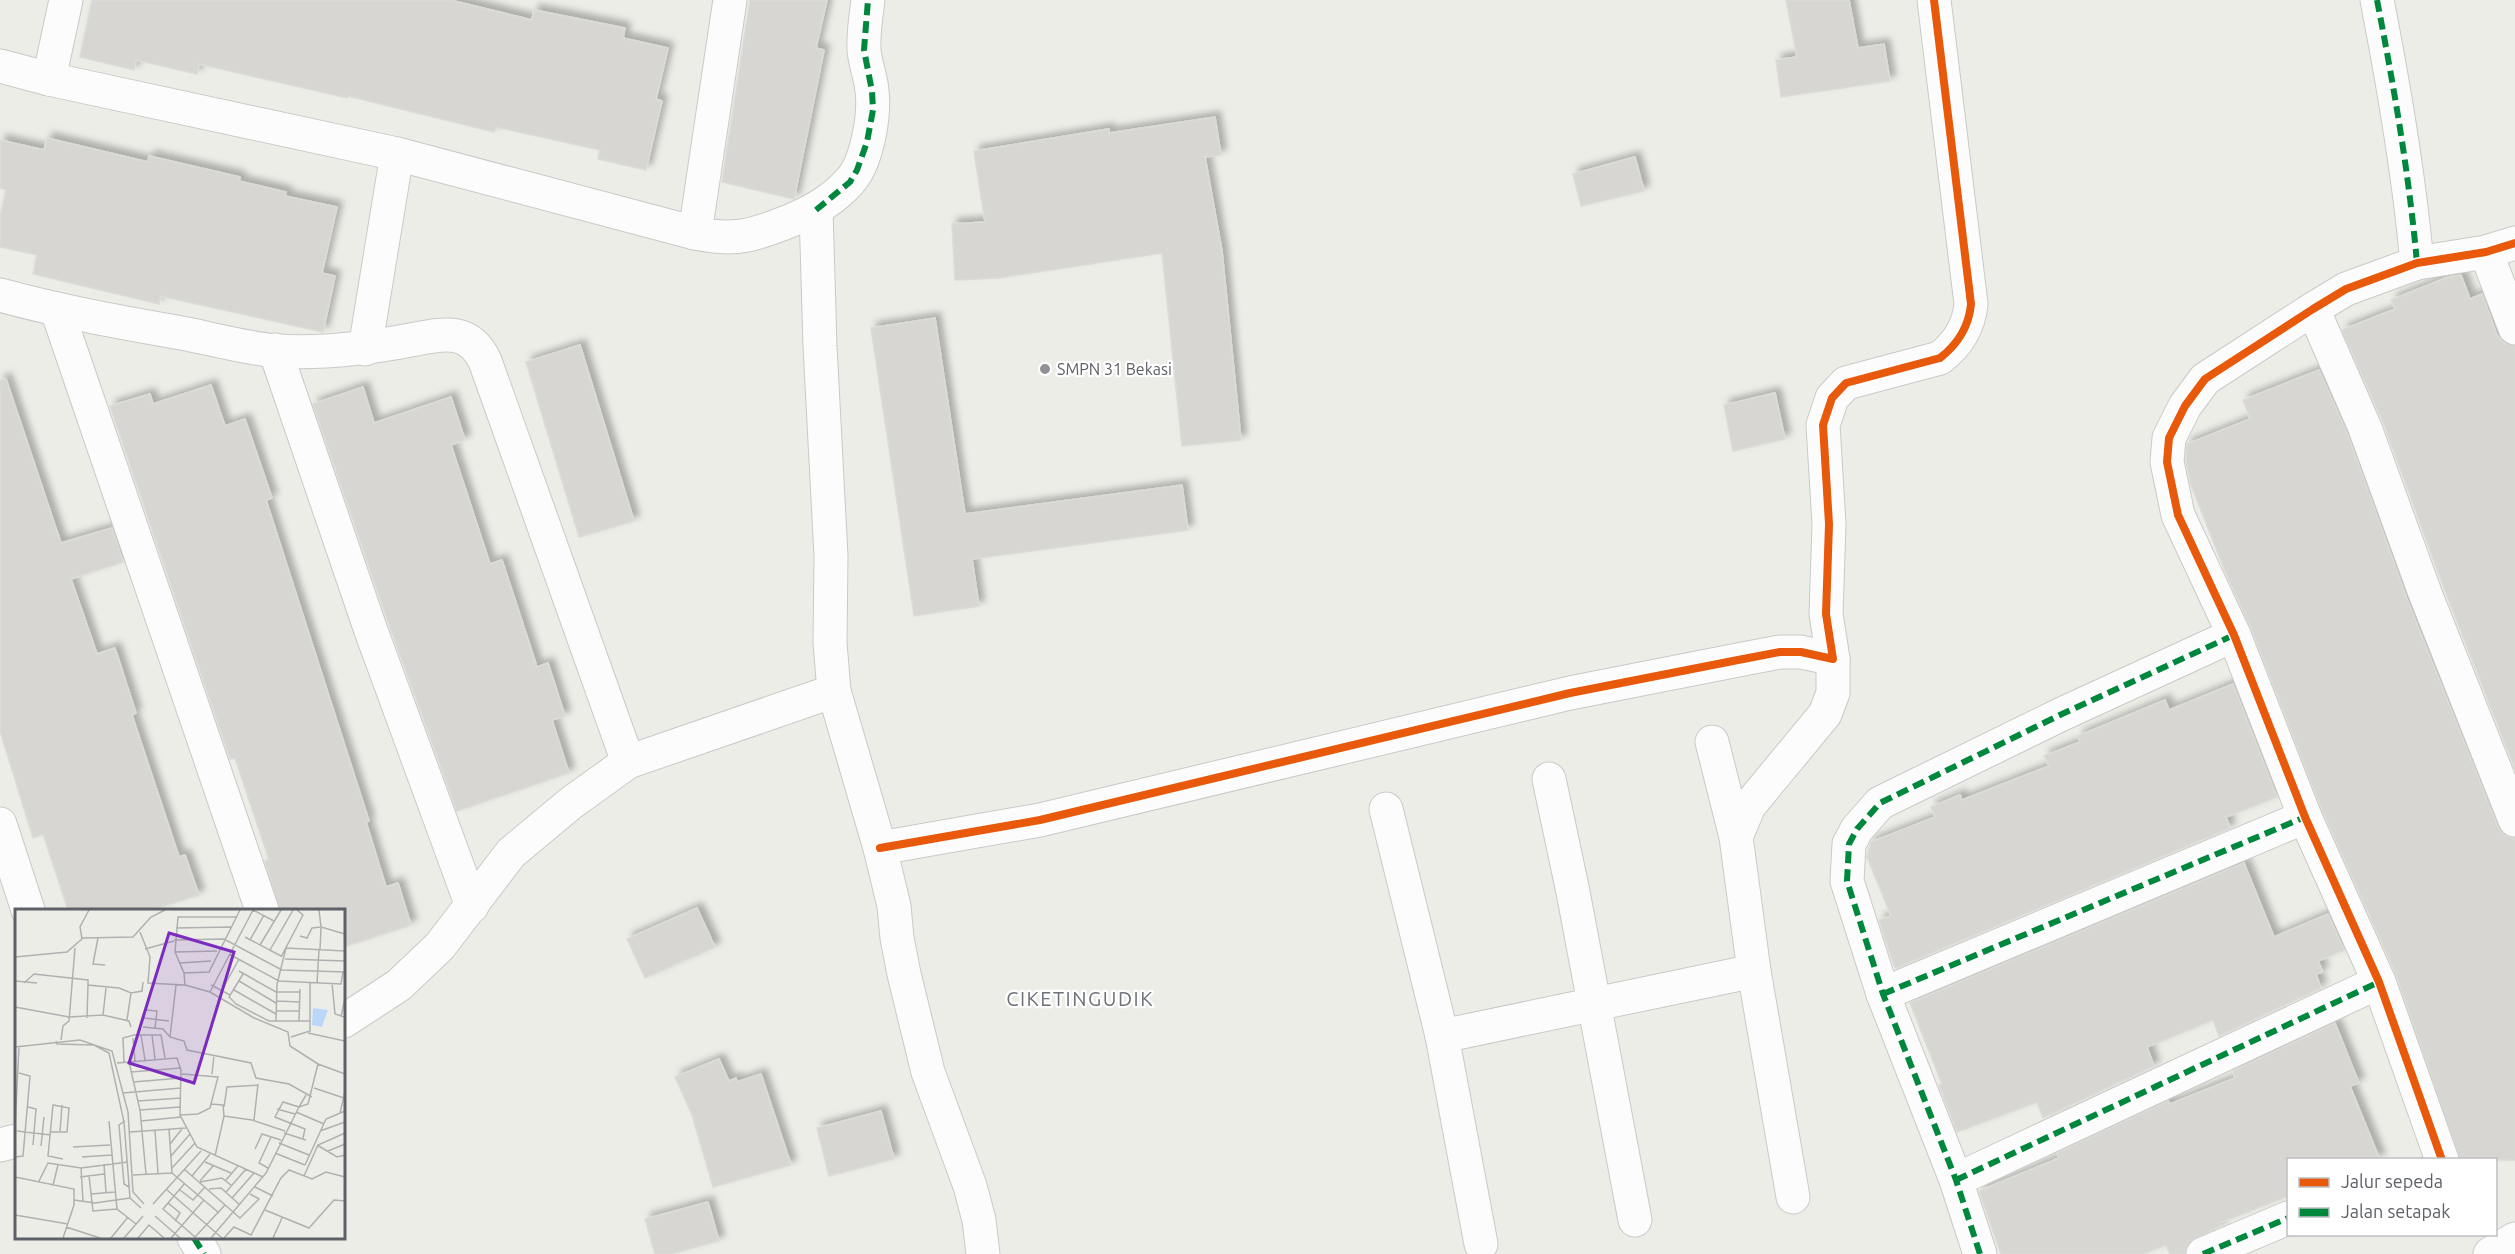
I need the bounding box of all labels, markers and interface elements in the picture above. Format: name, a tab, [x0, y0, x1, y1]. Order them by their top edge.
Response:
place label: SMPN 31 Bekasi	[1057, 360, 1172, 378]
marker: SMPN 31 Bekasi	[1038, 362, 1052, 376]
inset map	[15, 909, 345, 1239]
district label: CIKETINGUDIK	[1006, 987, 1154, 1010]
legend	[2287, 1158, 2497, 1236]
text: Jalur sepeda	[2341, 1171, 2443, 1191]
text: Jalan setapak	[2341, 1201, 2450, 1221]

